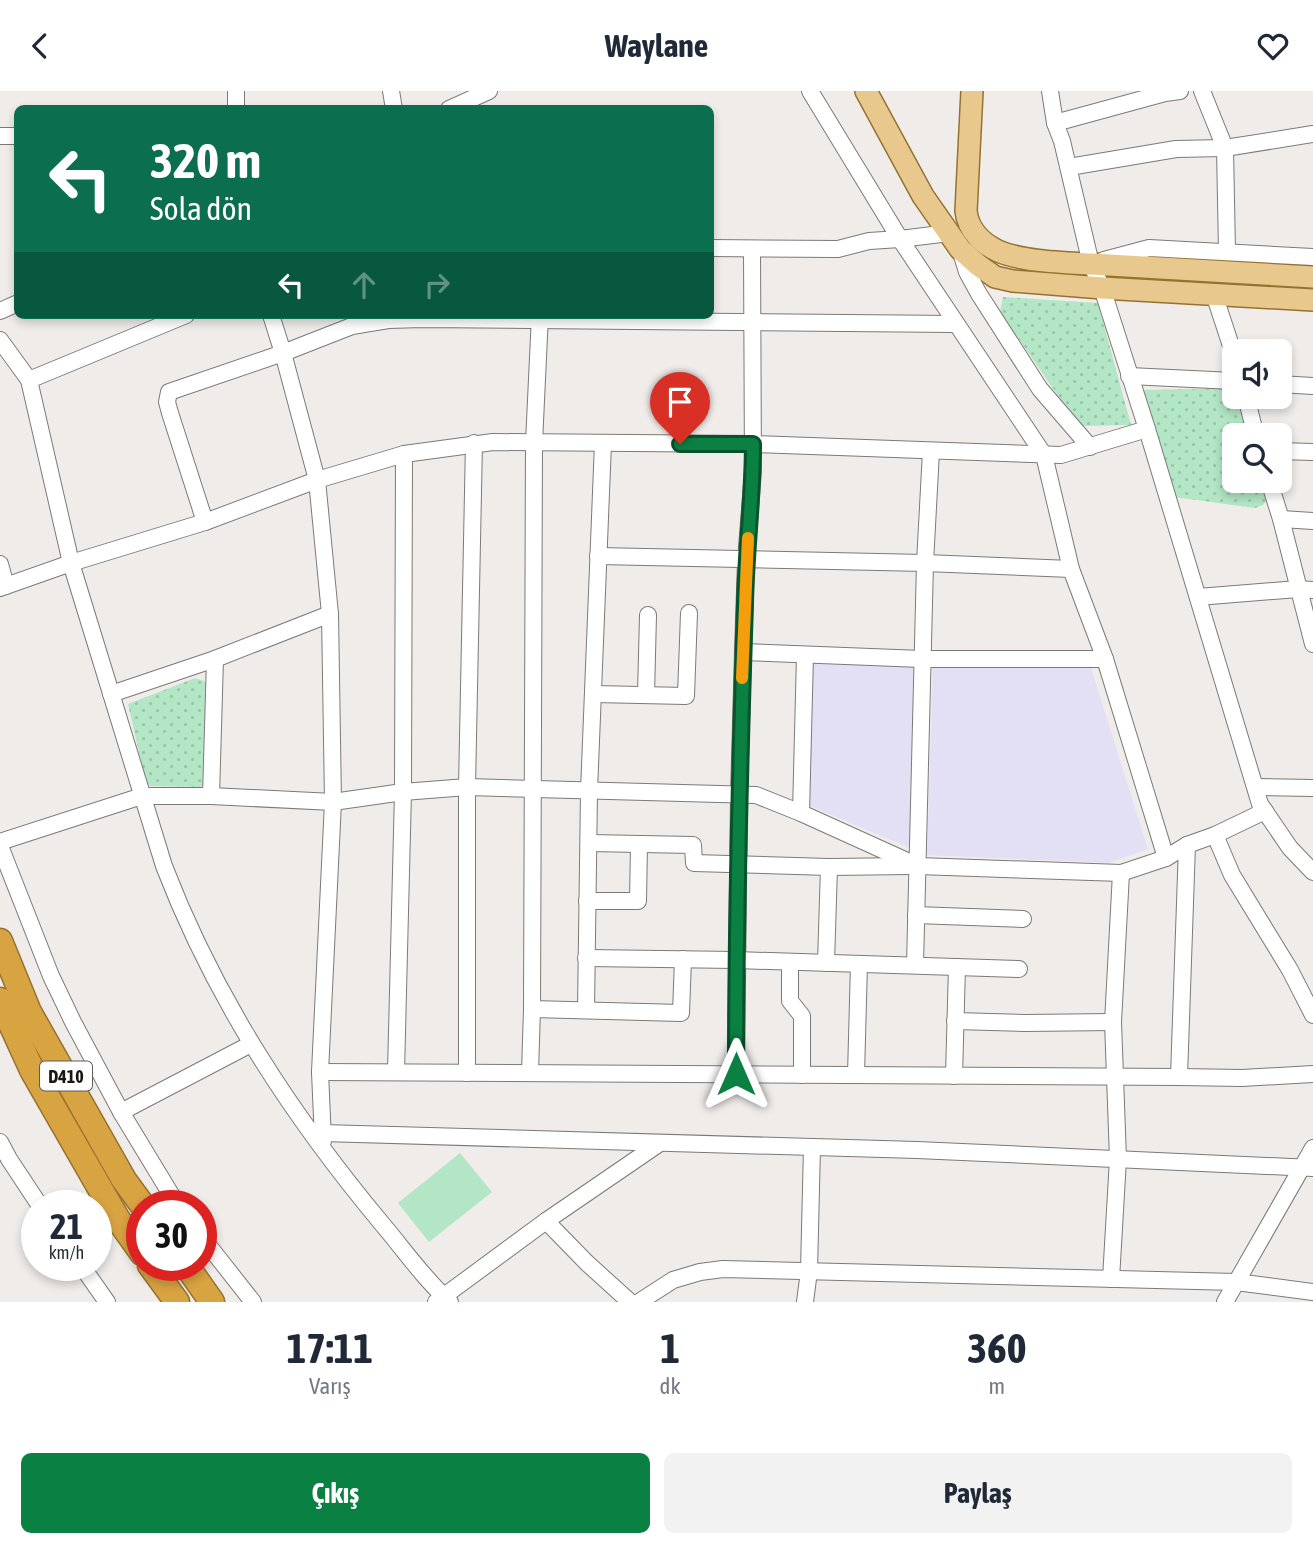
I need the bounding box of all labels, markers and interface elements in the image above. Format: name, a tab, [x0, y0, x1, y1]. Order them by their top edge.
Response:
icon: back	[21, 27, 59, 65]
text: Waylane	[605, 27, 708, 64]
icon: heart	[1254, 27, 1292, 65]
text: 320 m	[150, 132, 261, 188]
icon: left	[35, 133, 126, 224]
text: Sola dön	[150, 190, 252, 227]
icon: left	[272, 266, 310, 304]
icon: ahead	[345, 266, 383, 304]
icon: right	[418, 266, 456, 304]
map controls	[1222, 339, 1292, 493]
button: sound	[1222, 339, 1292, 409]
pin	[650, 372, 710, 444]
icon: arrive	[661, 383, 699, 421]
button: search	[1222, 423, 1292, 493]
position arrow	[699, 1037, 773, 1111]
road number: D410	[40, 1061, 92, 1091]
speed limit sign: 30	[126, 1190, 217, 1281]
text: 21	[50, 1206, 83, 1246]
text: km/h	[49, 1242, 84, 1263]
text: 17:11	[287, 1324, 373, 1372]
text: 1	[660, 1324, 680, 1372]
text: 360	[967, 1324, 1026, 1372]
text: Varış	[309, 1373, 351, 1399]
text: dk	[660, 1373, 681, 1399]
text: m	[988, 1373, 1005, 1399]
button: Çıkış	[21, 1453, 650, 1533]
button: Paylaş	[664, 1453, 1292, 1533]

